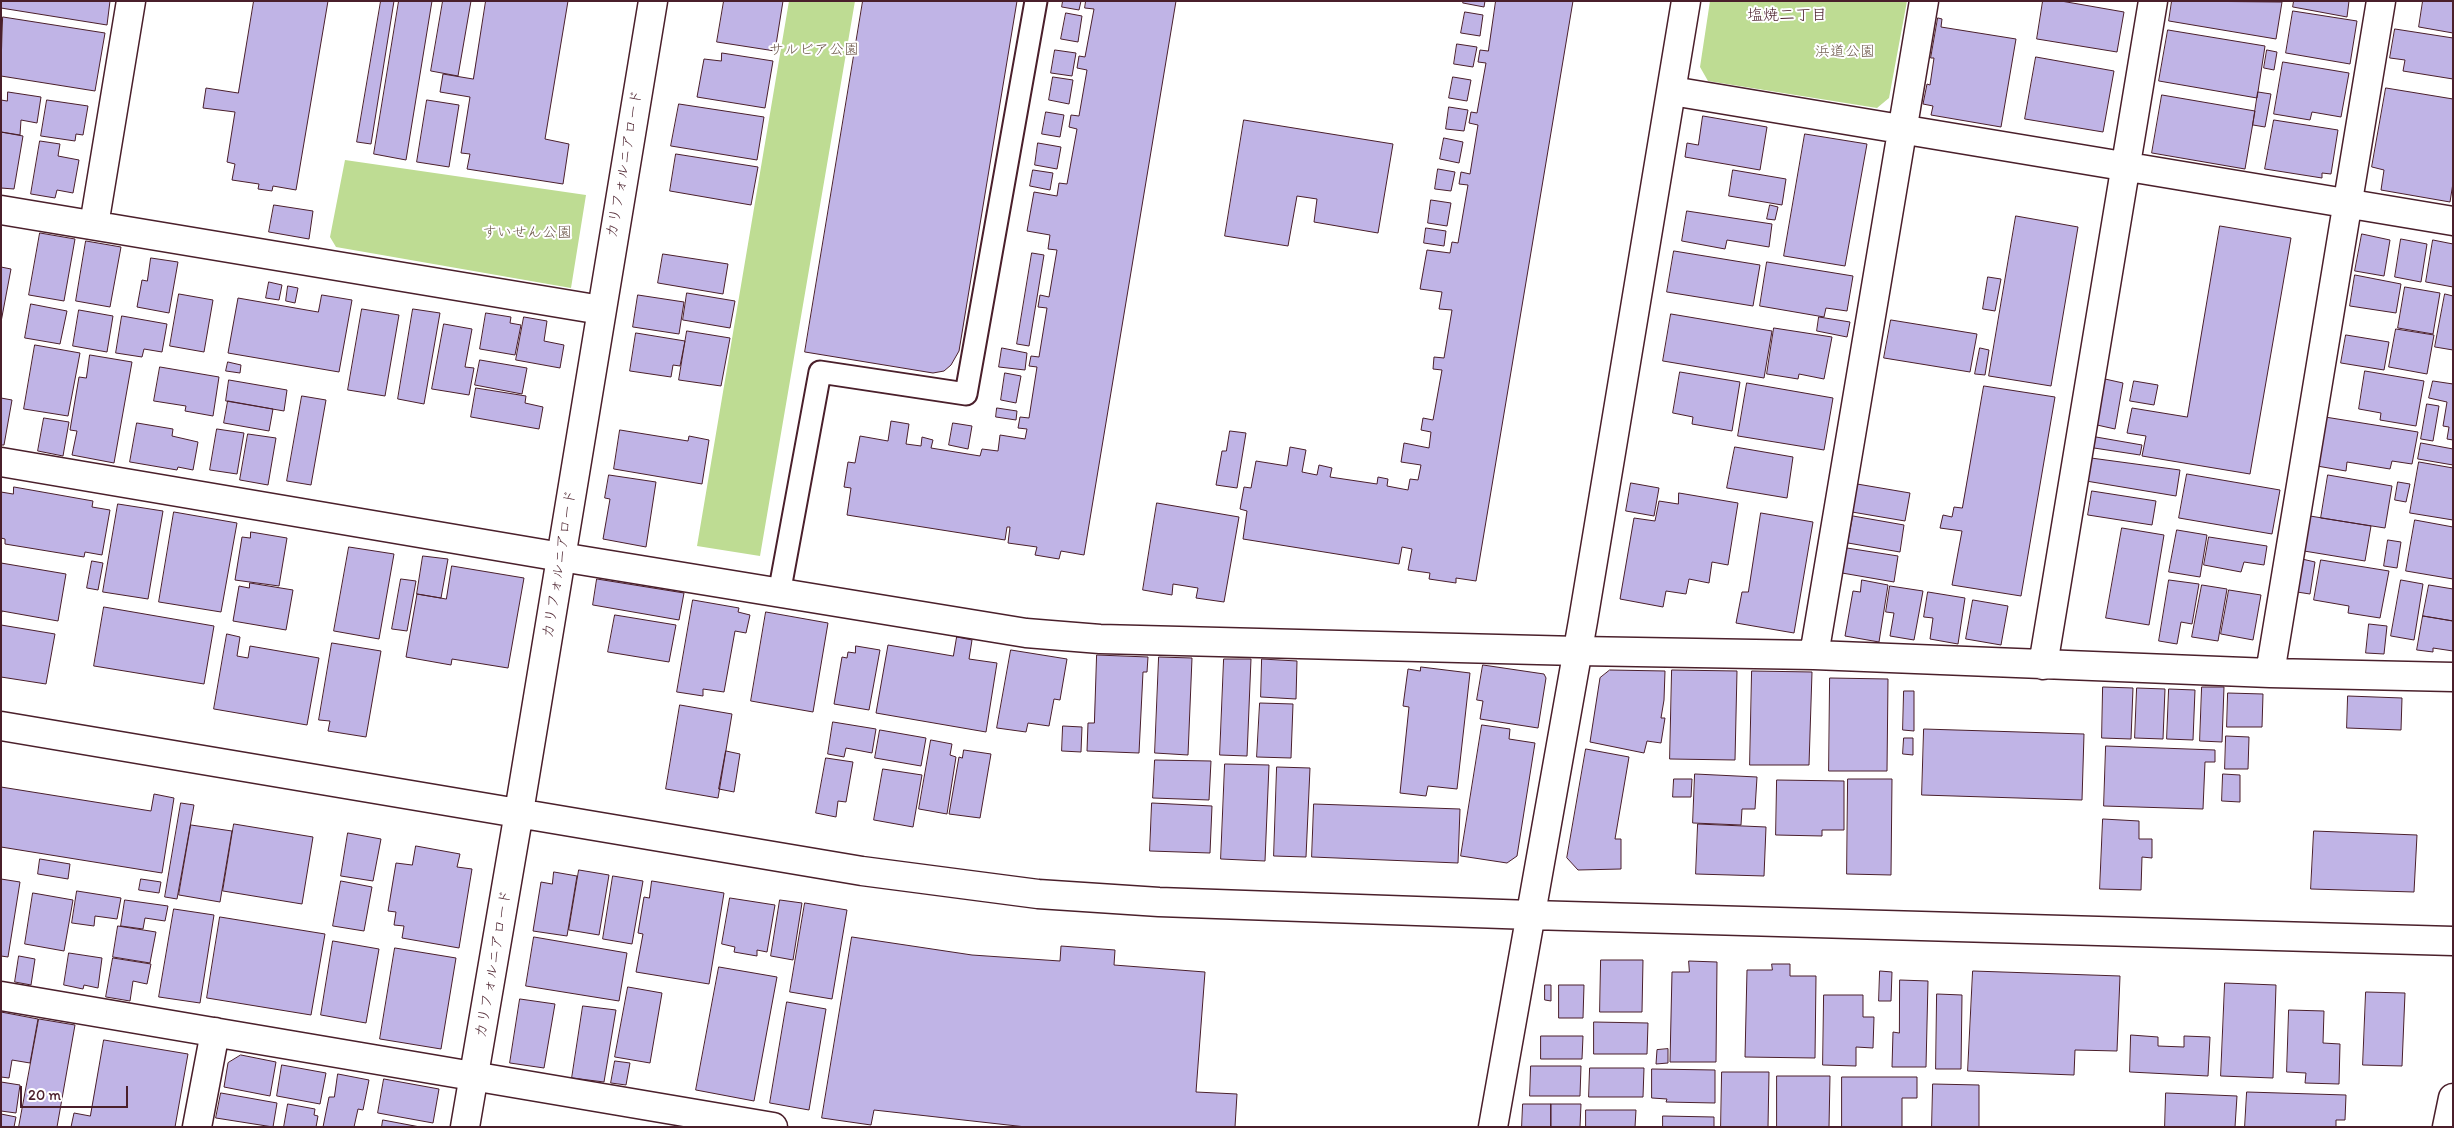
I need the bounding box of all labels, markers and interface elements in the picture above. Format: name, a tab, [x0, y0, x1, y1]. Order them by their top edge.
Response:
district label: 塩焼二丁目	[1747, 6, 1827, 26]
park label: サルビア公園	[769, 41, 859, 59]
park label: 浜道公園	[1815, 43, 1875, 61]
street label: カリフォルニアロード	[603, 89, 647, 239]
park label: すいせん公園	[482, 224, 572, 242]
street label: カリフォルニアロード	[539, 489, 581, 639]
street label: カリフォルニアロード	[472, 889, 516, 1039]
scale bar	[22, 1076, 130, 1108]
text: 20 m	[28, 1086, 61, 1104]

